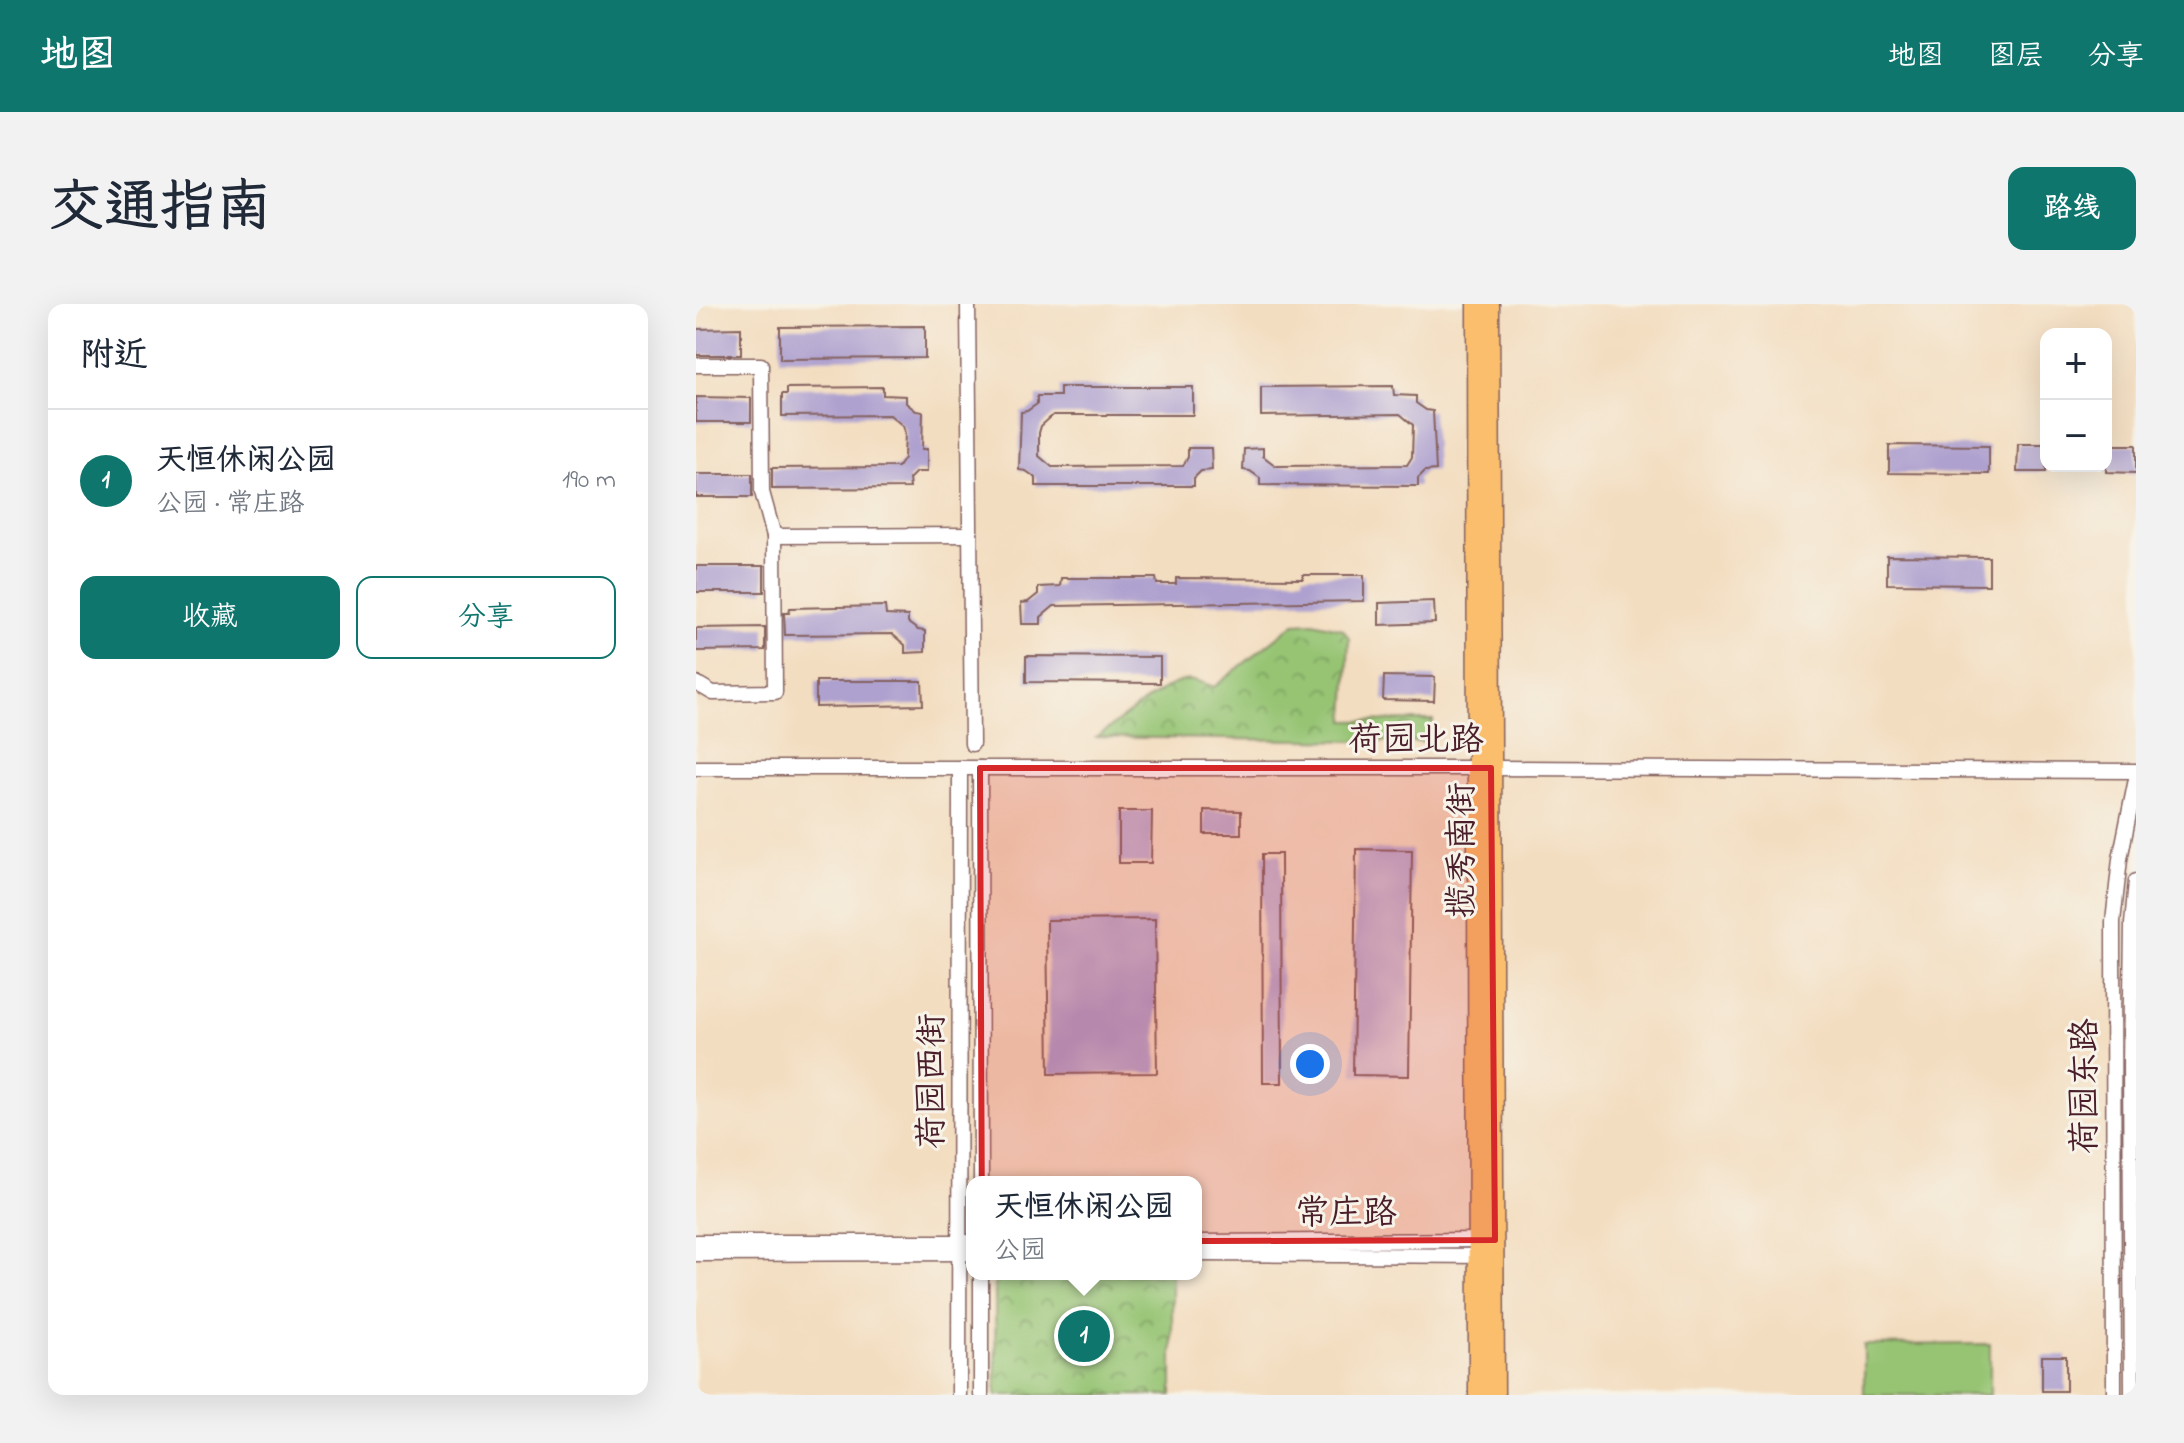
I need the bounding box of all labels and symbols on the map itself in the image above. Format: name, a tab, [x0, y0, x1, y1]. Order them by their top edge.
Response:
street label: 荷园北路	[1348, 717, 1484, 767]
street label: 揽秀南街	[1439, 782, 1489, 918]
street label: 荷园西街	[909, 1013, 959, 1149]
street label: 荷园东路	[2062, 1018, 2112, 1154]
your location	[1290, 1044, 1330, 1084]
street label: 常庄路	[1295, 1190, 1397, 1240]
pin: 1	[1058, 1306, 1110, 1366]

